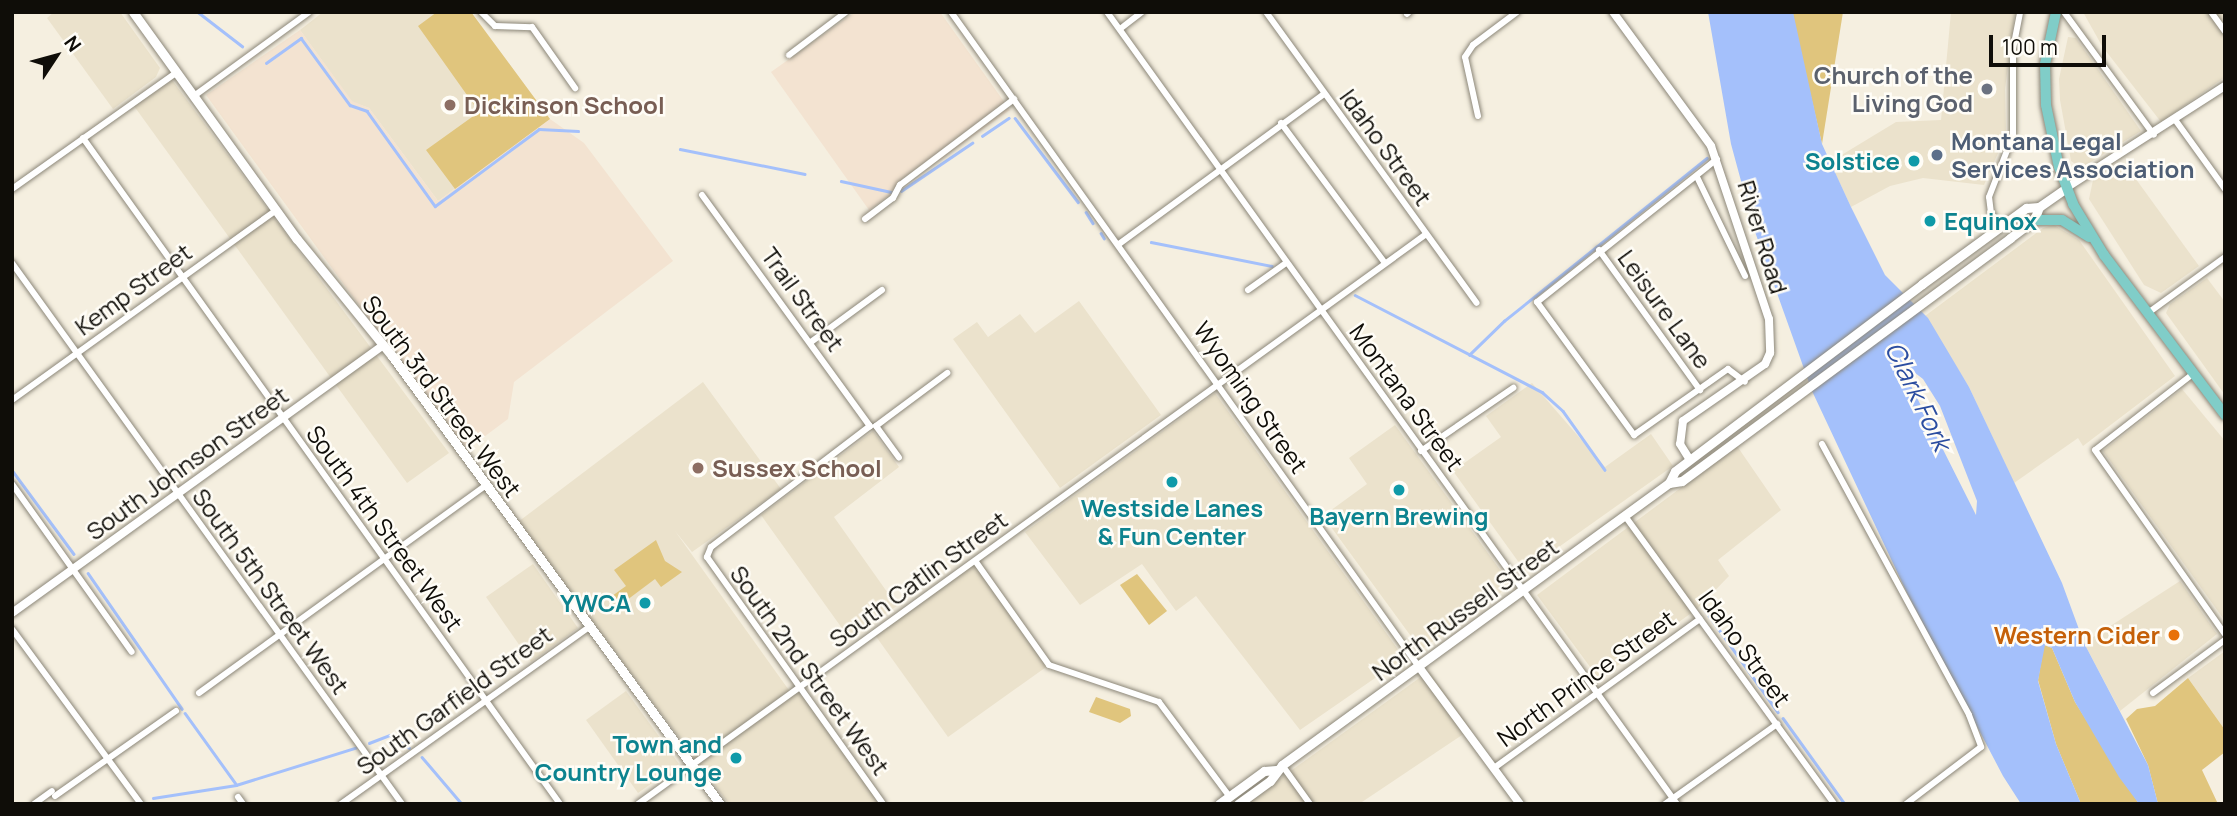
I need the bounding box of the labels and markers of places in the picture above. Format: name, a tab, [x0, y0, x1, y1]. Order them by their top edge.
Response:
place label: Church of the Living God	[1814, 61, 1973, 117]
marker: Church of the Living God	[1979, 81, 1995, 97]
place label: Dickinson School	[464, 91, 665, 119]
marker: Dickinson School	[442, 97, 458, 113]
place label: Montana Legal Services Association	[1951, 127, 2194, 183]
place label: Solstice	[1805, 147, 1900, 175]
marker: Montana Legal Services Association	[1929, 147, 1945, 163]
marker: Solstice	[1906, 153, 1922, 169]
place label: Equinox	[1944, 207, 2037, 235]
marker: Equinox	[1922, 213, 1938, 229]
place label: Sussex School	[712, 454, 882, 482]
marker: Sussex School	[690, 460, 706, 476]
marker: Westside Lanes & Fun Center	[1164, 474, 1180, 490]
marker: Bayern Brewing	[1391, 482, 1407, 498]
place label: Westside Lanes & Fun Center	[1081, 494, 1263, 550]
place label: Bayern Brewing	[1309, 502, 1489, 530]
place label: YWCA	[560, 589, 631, 617]
marker: YWCA	[637, 595, 653, 611]
place label: Western Cider	[1994, 621, 2160, 649]
marker: Western Cider	[2166, 627, 2182, 643]
place label: Town and Country Lounge	[535, 730, 722, 786]
marker: Town and Country Lounge	[728, 750, 744, 766]

